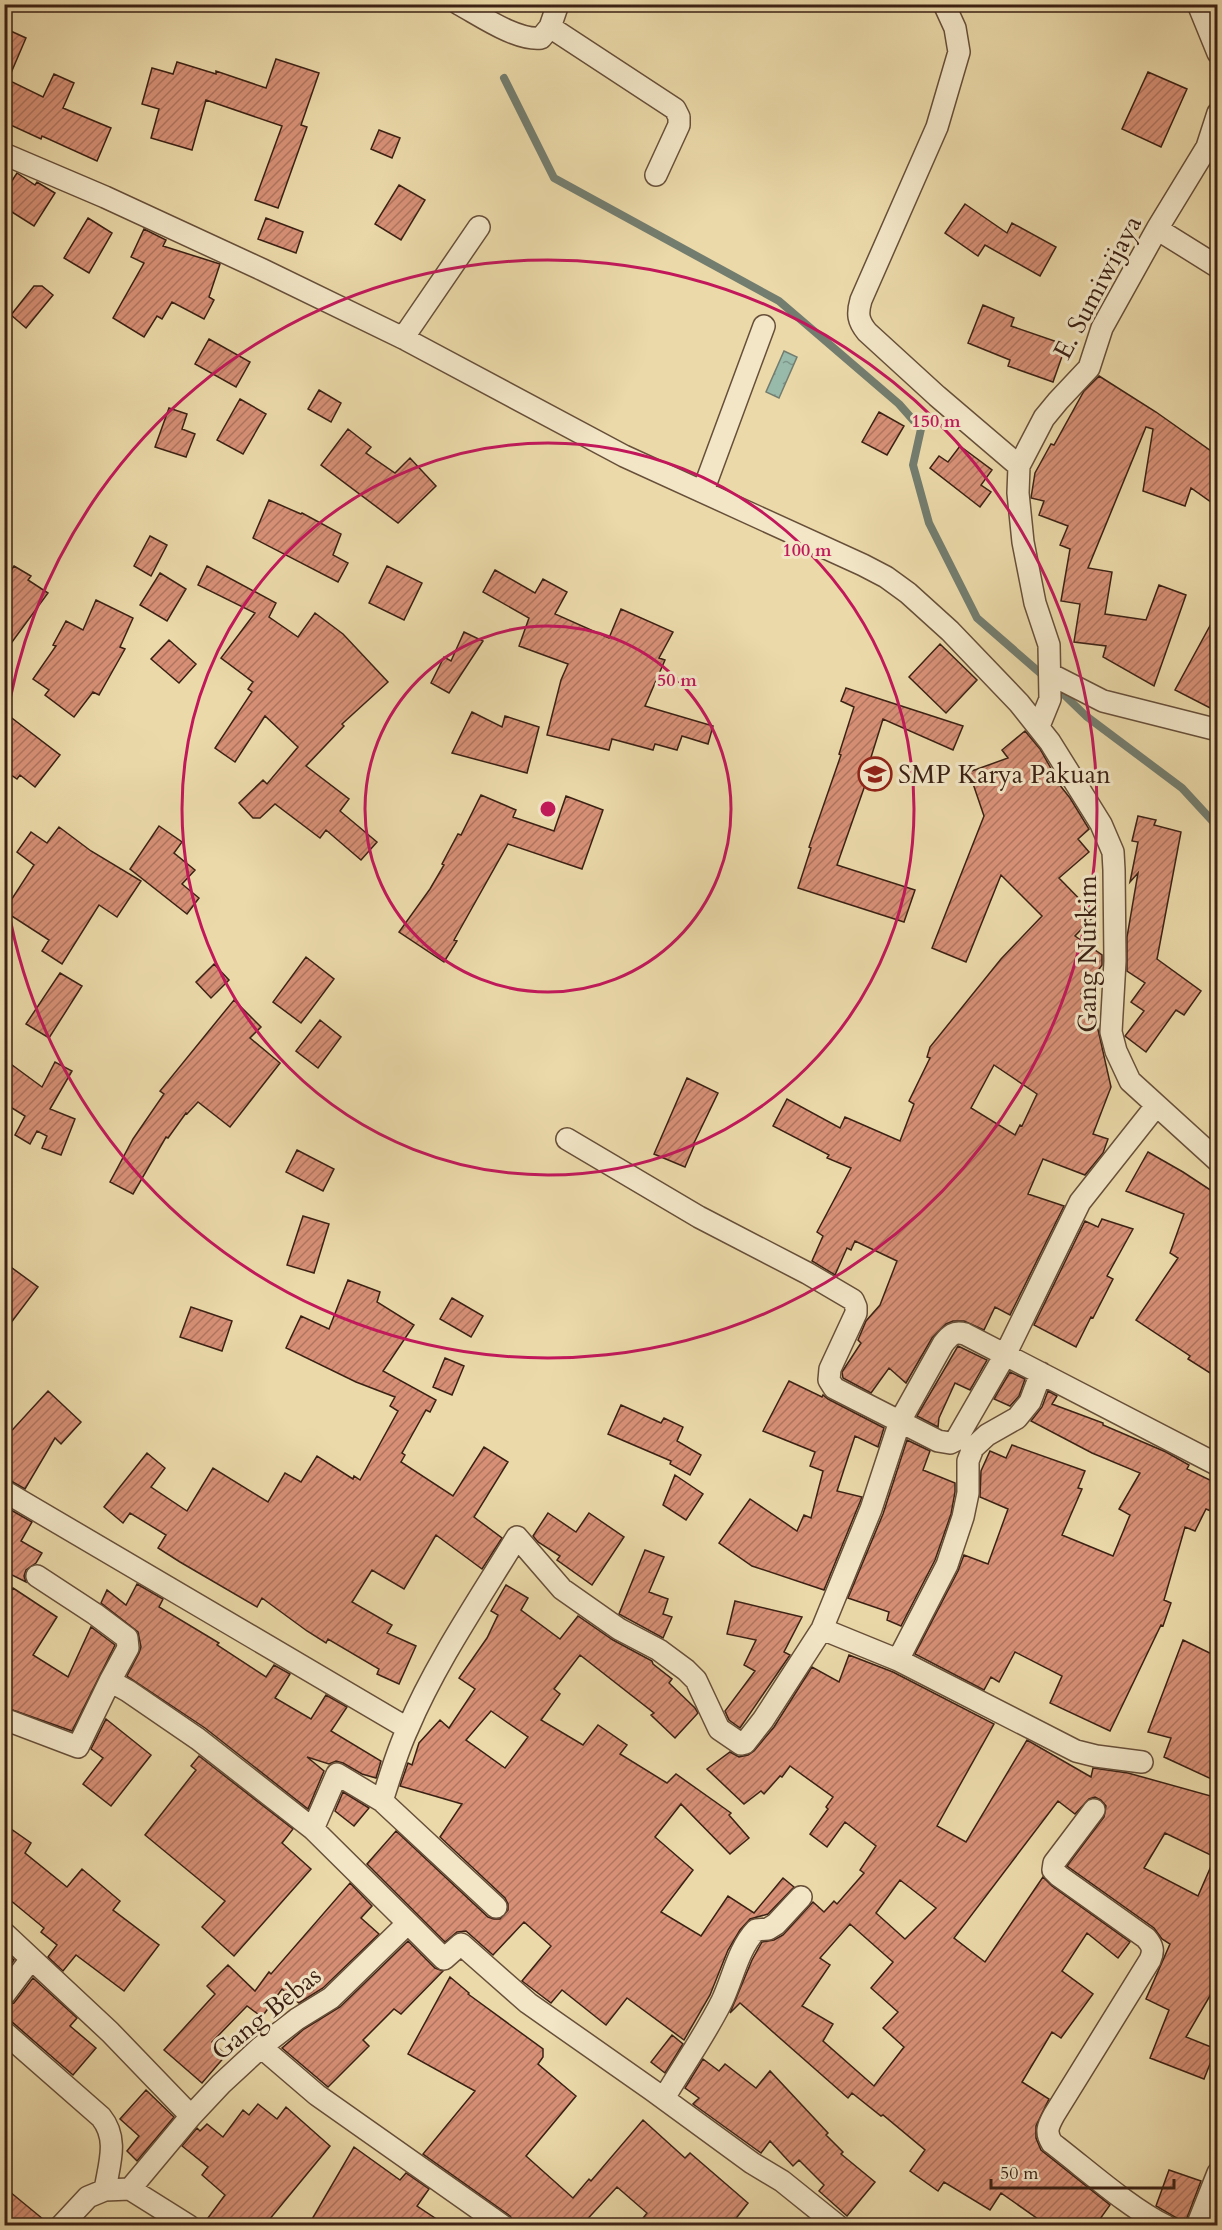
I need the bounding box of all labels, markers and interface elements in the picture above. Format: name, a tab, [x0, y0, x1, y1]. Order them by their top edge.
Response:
street label: E. Sumiwijaya	[1045, 209, 1150, 365]
text: 150 m	[911, 409, 961, 434]
text: 100 m	[782, 538, 832, 563]
text: 50 m	[657, 668, 697, 693]
school or university icon: SMP Karya Pakuan	[857, 756, 893, 792]
place label: SMP Karya Pakuan	[898, 757, 1111, 792]
centre of rings	[538, 799, 558, 819]
street label: Gang Nurkim	[1070, 875, 1105, 1033]
street label: Gang Bebas	[204, 1958, 328, 2068]
scale bar	[991, 2152, 1174, 2190]
text: 50 m	[1000, 2161, 1039, 2186]

